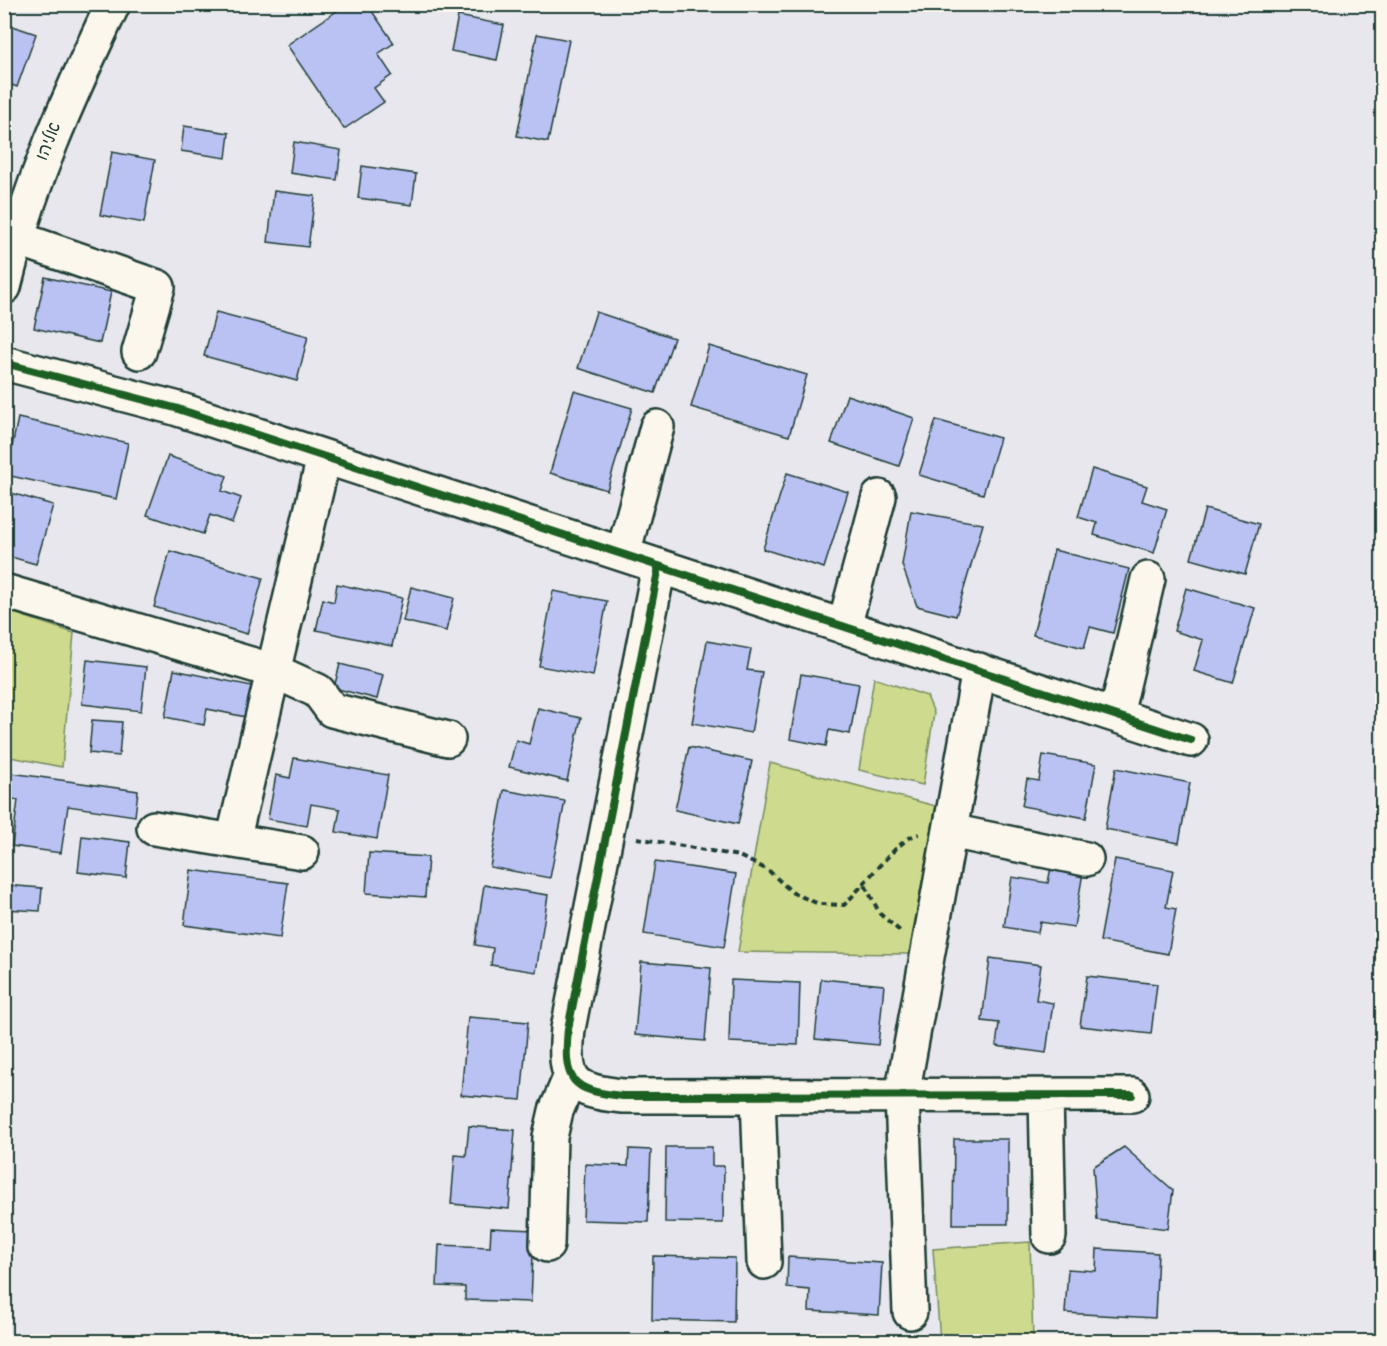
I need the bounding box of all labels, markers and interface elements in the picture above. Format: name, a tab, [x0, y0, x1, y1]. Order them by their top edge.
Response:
street label: אליהו	[32, 119, 67, 164]

